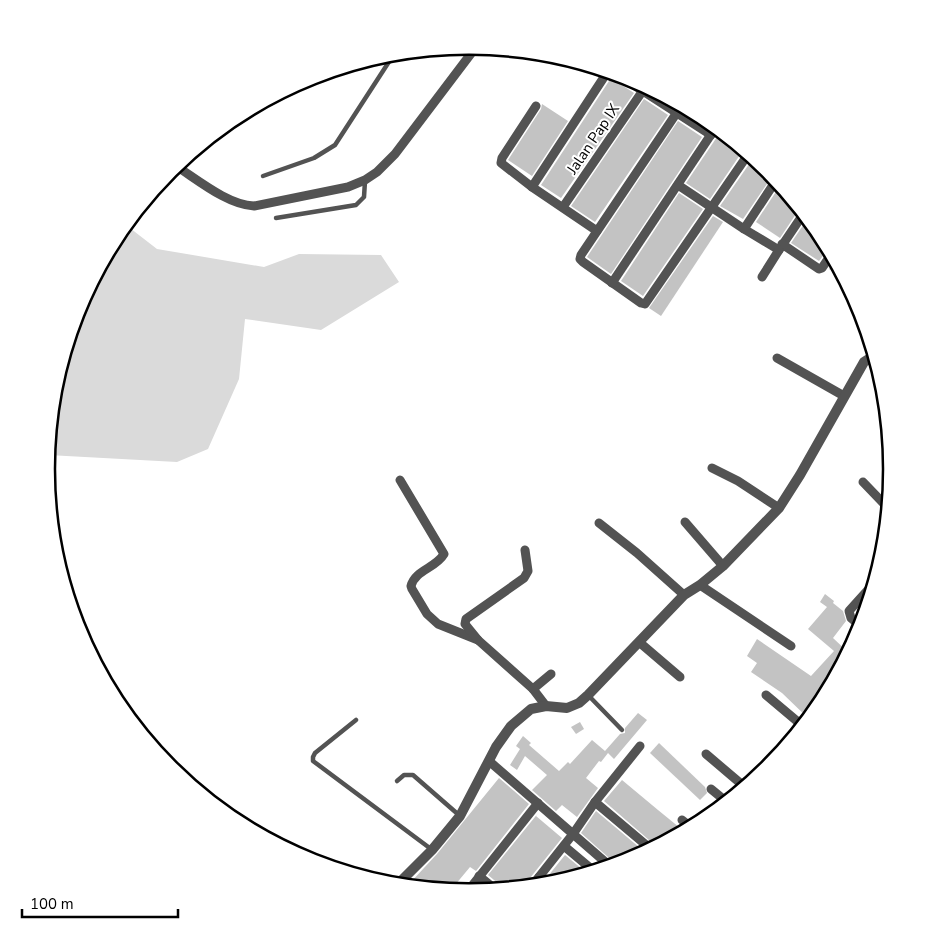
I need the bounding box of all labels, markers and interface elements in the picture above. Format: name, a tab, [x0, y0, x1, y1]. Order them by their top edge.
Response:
street label: Jalan Pap IX	[562, 100, 624, 179]
scale bar	[22, 886, 179, 918]
text: 100 m	[30, 894, 74, 914]

